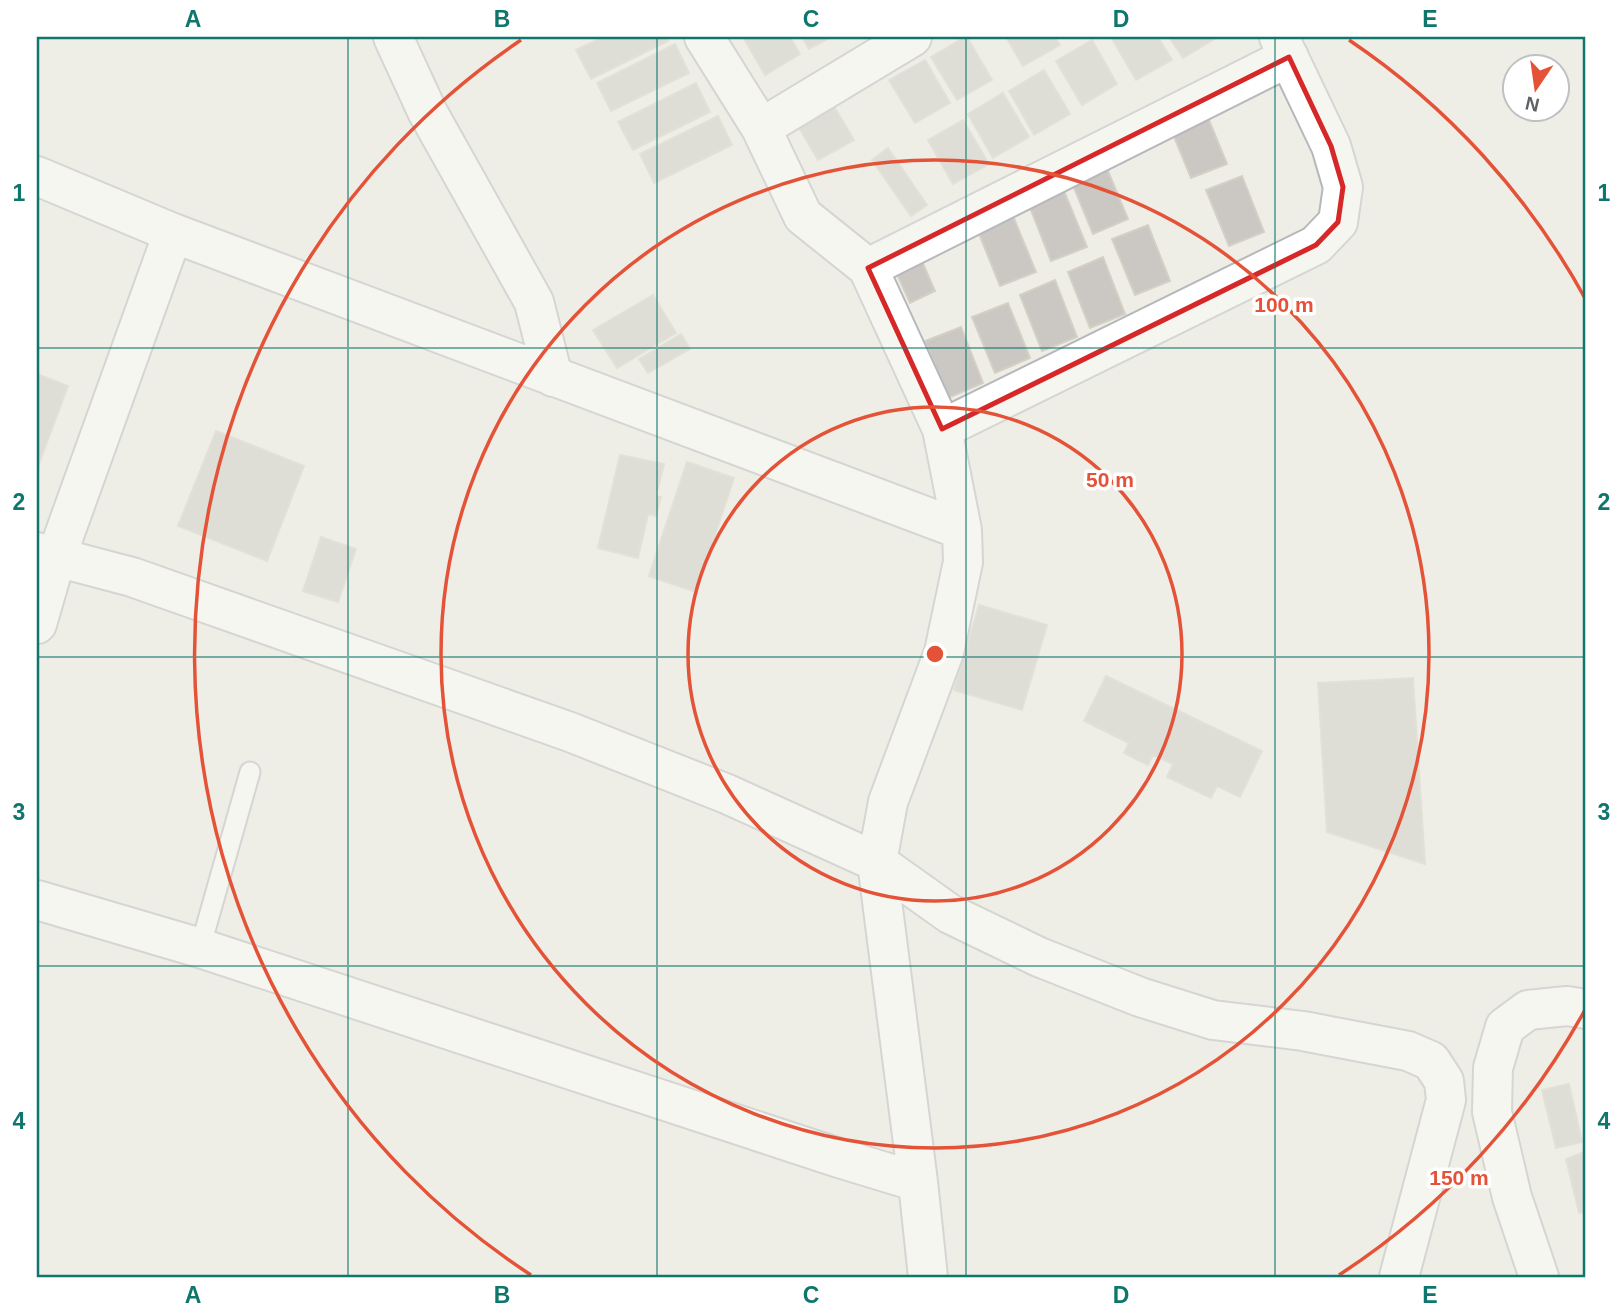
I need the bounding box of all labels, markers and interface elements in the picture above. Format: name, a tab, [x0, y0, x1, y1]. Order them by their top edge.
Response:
text: A	[185, 6, 201, 32]
text: B	[494, 6, 510, 32]
text: C	[803, 6, 819, 32]
text: D	[1113, 6, 1129, 32]
text: E	[1422, 6, 1438, 32]
north arrow	[1500, 52, 1570, 122]
text: N	[1523, 92, 1541, 116]
text: 1	[13, 180, 26, 206]
text: 1	[1598, 180, 1611, 206]
text: 100 m	[1254, 293, 1314, 316]
text: 50 m	[1086, 468, 1134, 491]
text: 2	[13, 489, 25, 515]
text: 2	[1598, 489, 1610, 515]
centre of rings	[923, 642, 947, 666]
text: 3	[13, 799, 25, 825]
text: 3	[1598, 799, 1610, 825]
text: 4	[13, 1108, 26, 1134]
text: 4	[1598, 1108, 1611, 1134]
text: 150 m	[1429, 1166, 1489, 1189]
text: A	[185, 1282, 201, 1308]
text: B	[494, 1282, 510, 1308]
text: C	[803, 1282, 819, 1308]
text: D	[1113, 1282, 1129, 1308]
text: E	[1422, 1282, 1438, 1308]

